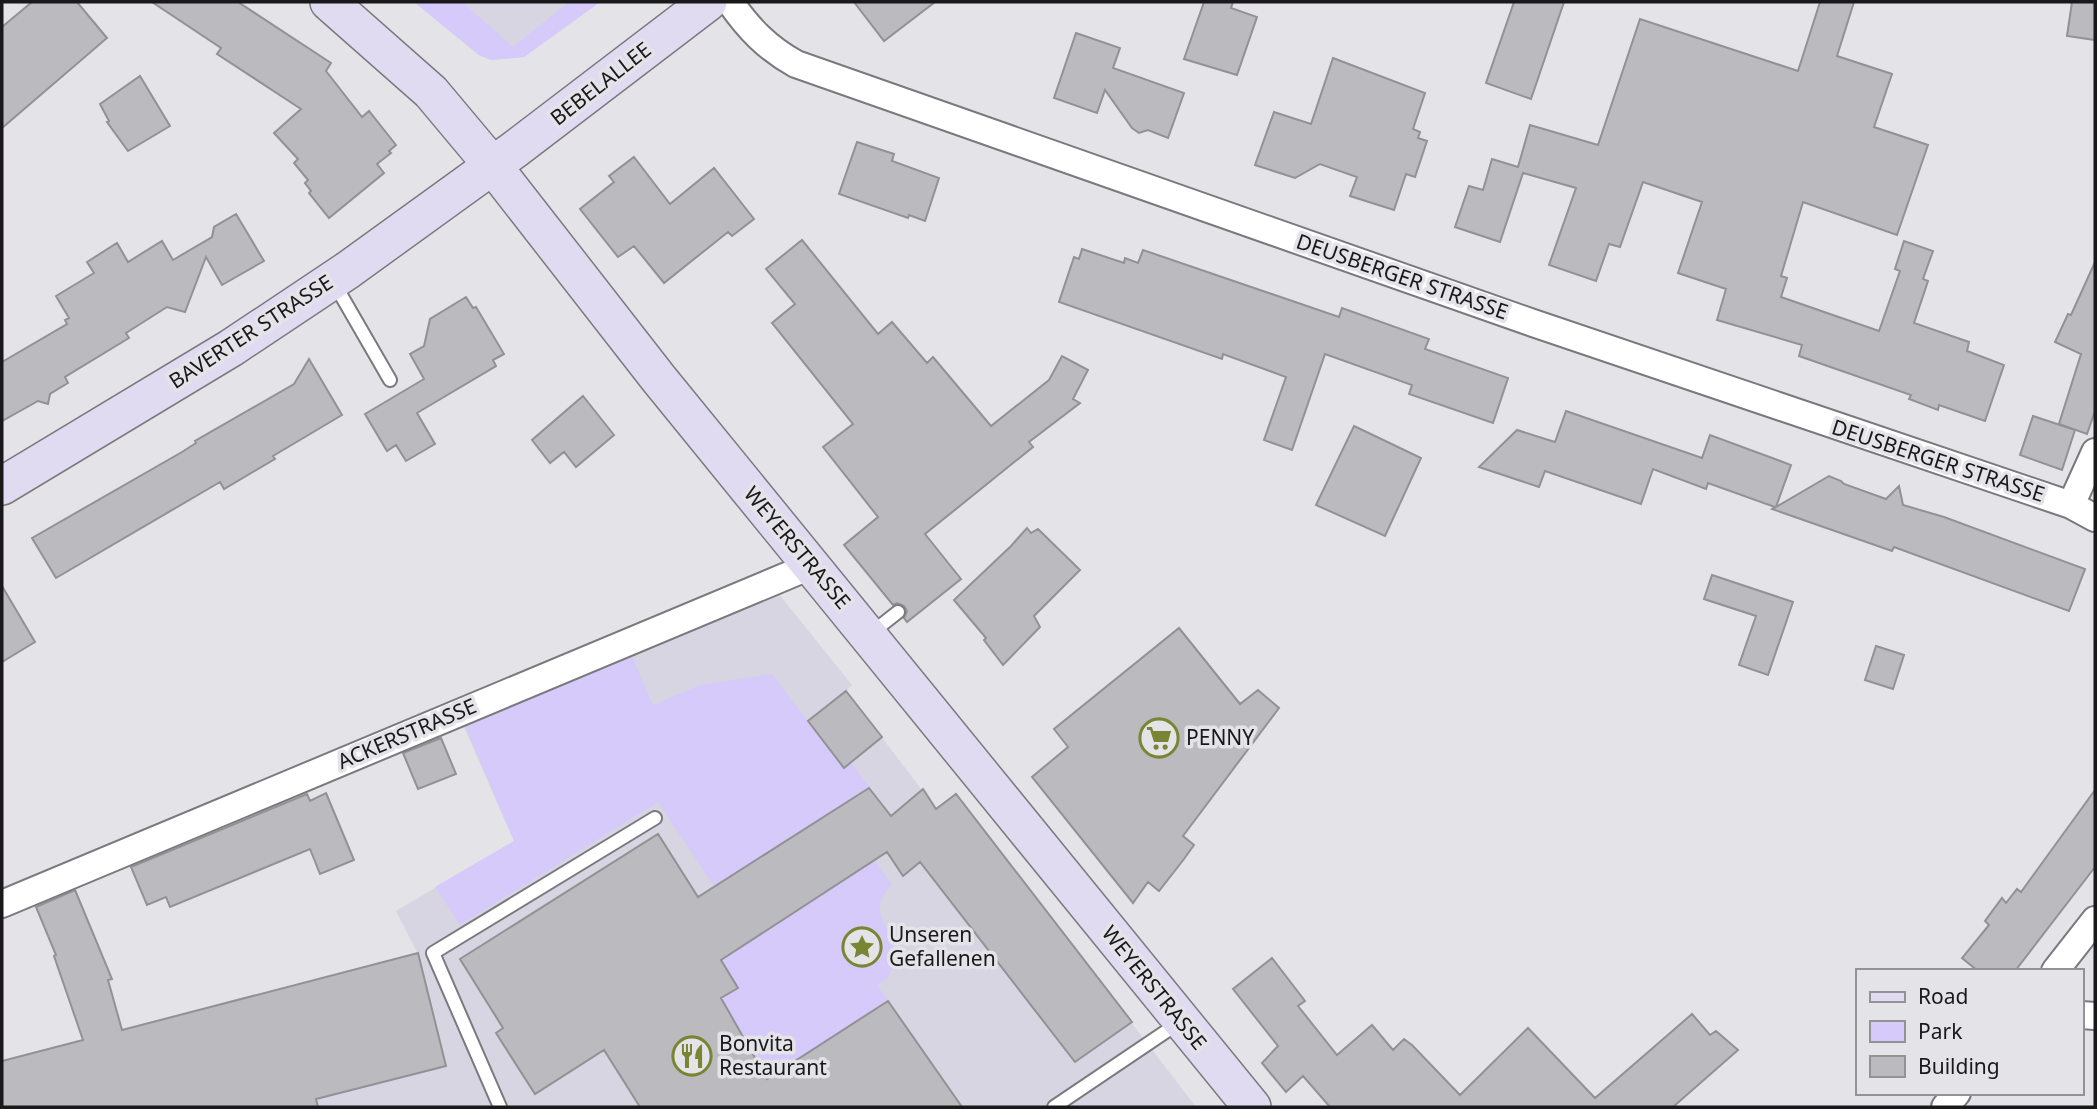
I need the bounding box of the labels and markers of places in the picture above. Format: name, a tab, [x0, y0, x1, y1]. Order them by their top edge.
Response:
supermarket icon: PENNY	[1138, 717, 1180, 759]
place label: PENNY	[1186, 723, 1254, 751]
place label: Unseren Gefallenen	[889, 920, 996, 972]
place icon: Unseren Gefallenen	[841, 926, 883, 968]
place label: Bonvita Restaurant	[719, 1029, 827, 1081]
restaurant icon: Bonvita Restaurant	[671, 1035, 713, 1077]

